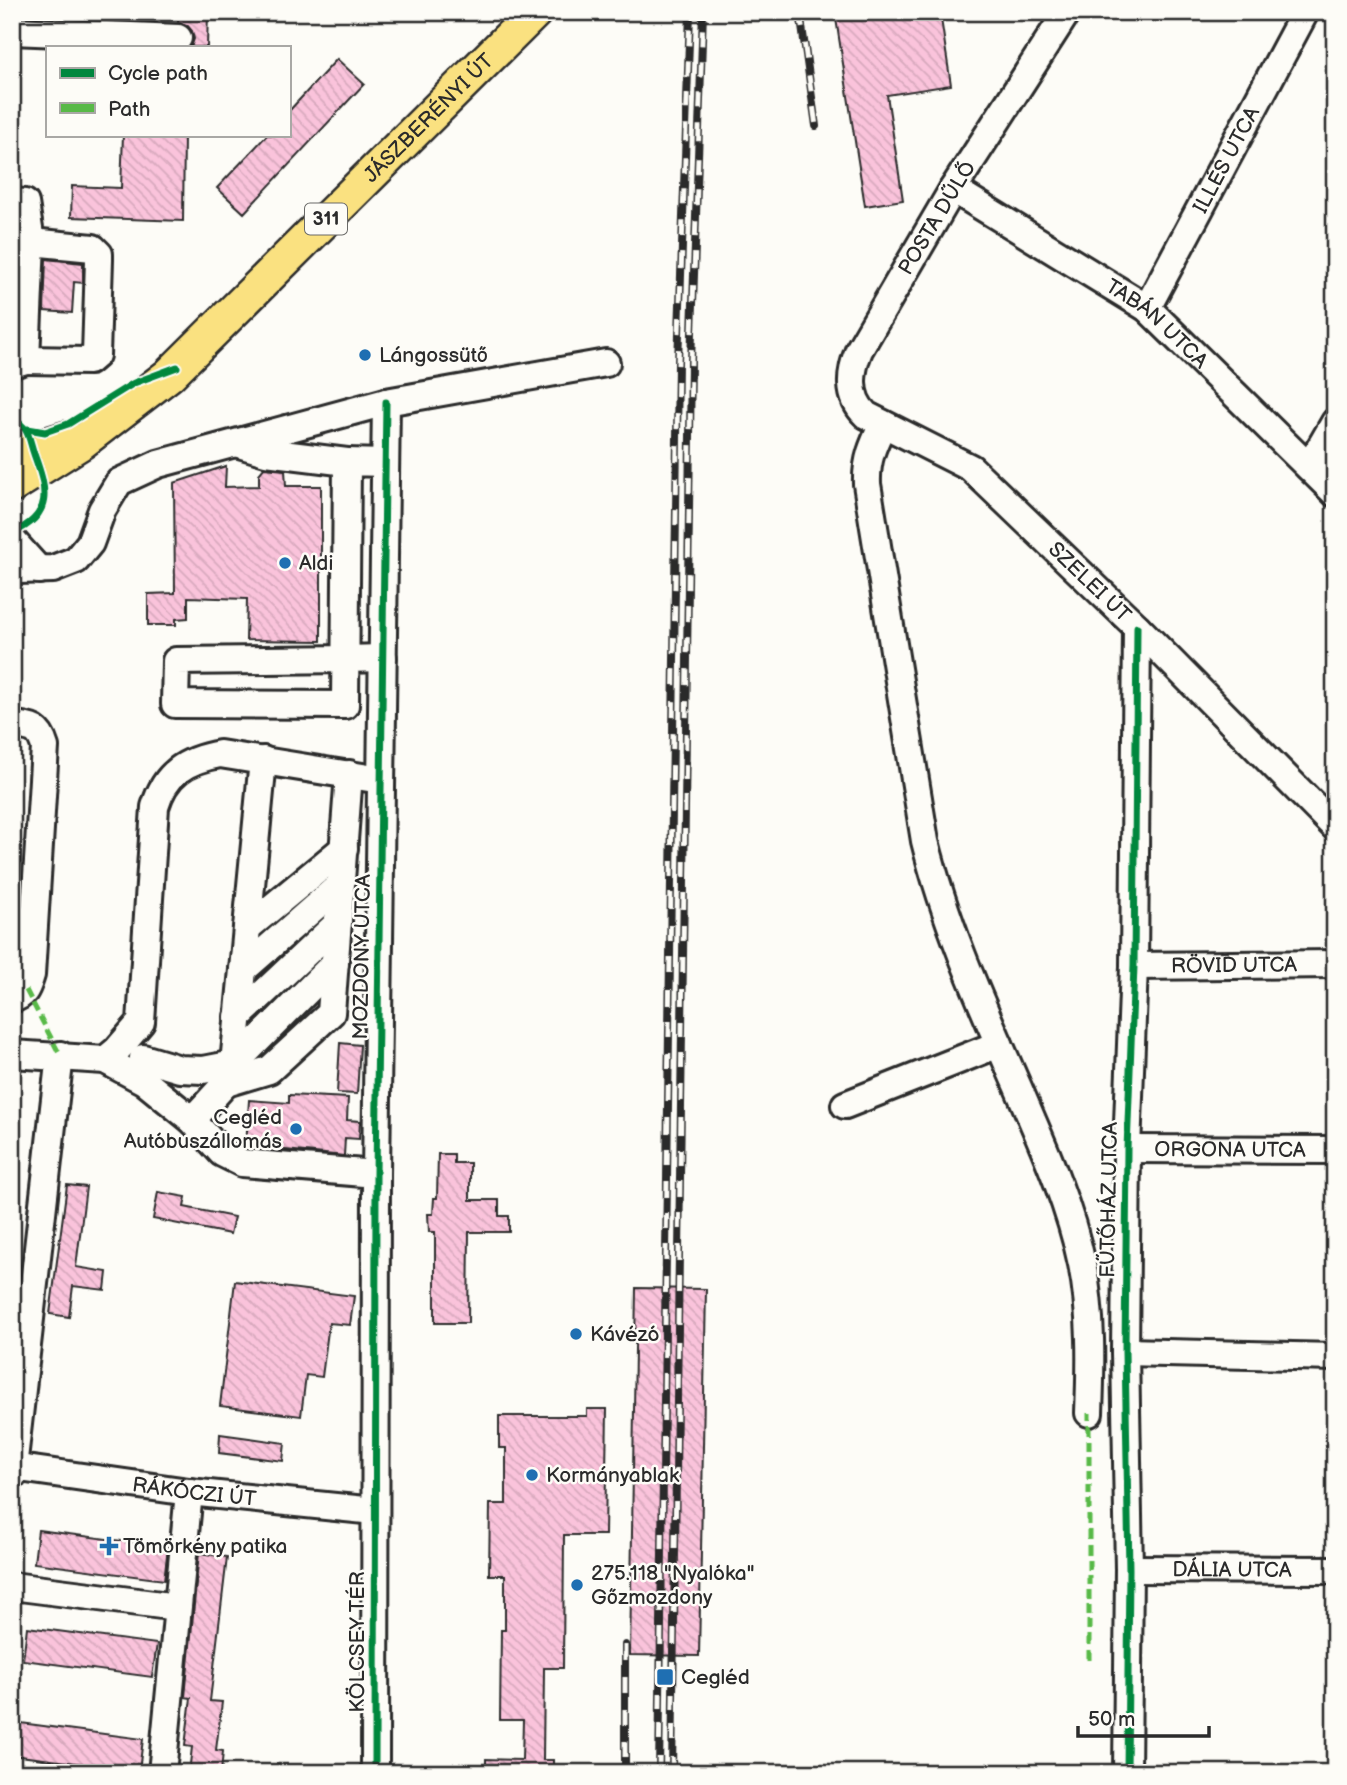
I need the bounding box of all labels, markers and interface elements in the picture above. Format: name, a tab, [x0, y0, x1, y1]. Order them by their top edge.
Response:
legend	[46, 46, 290, 136]
street label: JÁSZBERÉNYI ÚT	[358, 48, 499, 187]
text: Cycle path	[108, 61, 208, 86]
text: Path	[108, 97, 150, 122]
street label: ILLÉS UTCA	[1188, 102, 1265, 217]
street label: POSTA DŰLŐ	[893, 157, 981, 279]
road number: 311	[305, 204, 347, 234]
street label: TABÁN UTCA	[1101, 273, 1213, 374]
place label: Lángossütő	[379, 343, 488, 368]
marker: Lángossütő	[357, 347, 373, 363]
street label: SZELEI ÚT	[1043, 537, 1137, 627]
place label: Aldi	[299, 551, 333, 576]
marker: Aldi	[277, 555, 293, 571]
street label: MOZDONY UTCA	[348, 874, 376, 1040]
street label: RÖVID UTCA	[1171, 952, 1297, 978]
place label: Cegléd Autóbuszállomás	[124, 1105, 282, 1154]
marker: Cegléd Autóbuszállomás	[288, 1121, 304, 1137]
street label: FŰTŐHÁZ UTCA	[1095, 1122, 1123, 1278]
street label: ORGONA UTCA	[1154, 1137, 1306, 1162]
place label: Kávézó	[590, 1322, 659, 1347]
marker: Kávézó	[568, 1326, 584, 1342]
place label: Kormányablak	[546, 1463, 680, 1488]
marker: Kormányablak	[524, 1467, 540, 1483]
street label: RÁKÓCZI ÚT	[131, 1472, 258, 1511]
place label: Tömörkény patika	[123, 1534, 287, 1559]
marker: Tömörkény patika	[101, 1538, 117, 1554]
street label: DÁLIA UTCA	[1172, 1557, 1292, 1582]
place label: 275.118 "Nyalóka" Gőzmozdony	[591, 1561, 755, 1610]
street label: KÖLCSEY TÉR	[345, 1571, 370, 1713]
marker: 275.118 "Nyalóka" Gőzmozdony	[569, 1577, 585, 1593]
place label: Cegléd	[681, 1665, 750, 1690]
marker: Cegléd	[655, 1667, 675, 1687]
scale bar	[1078, 1694, 1209, 1738]
text: 50 m	[1088, 1707, 1135, 1732]

